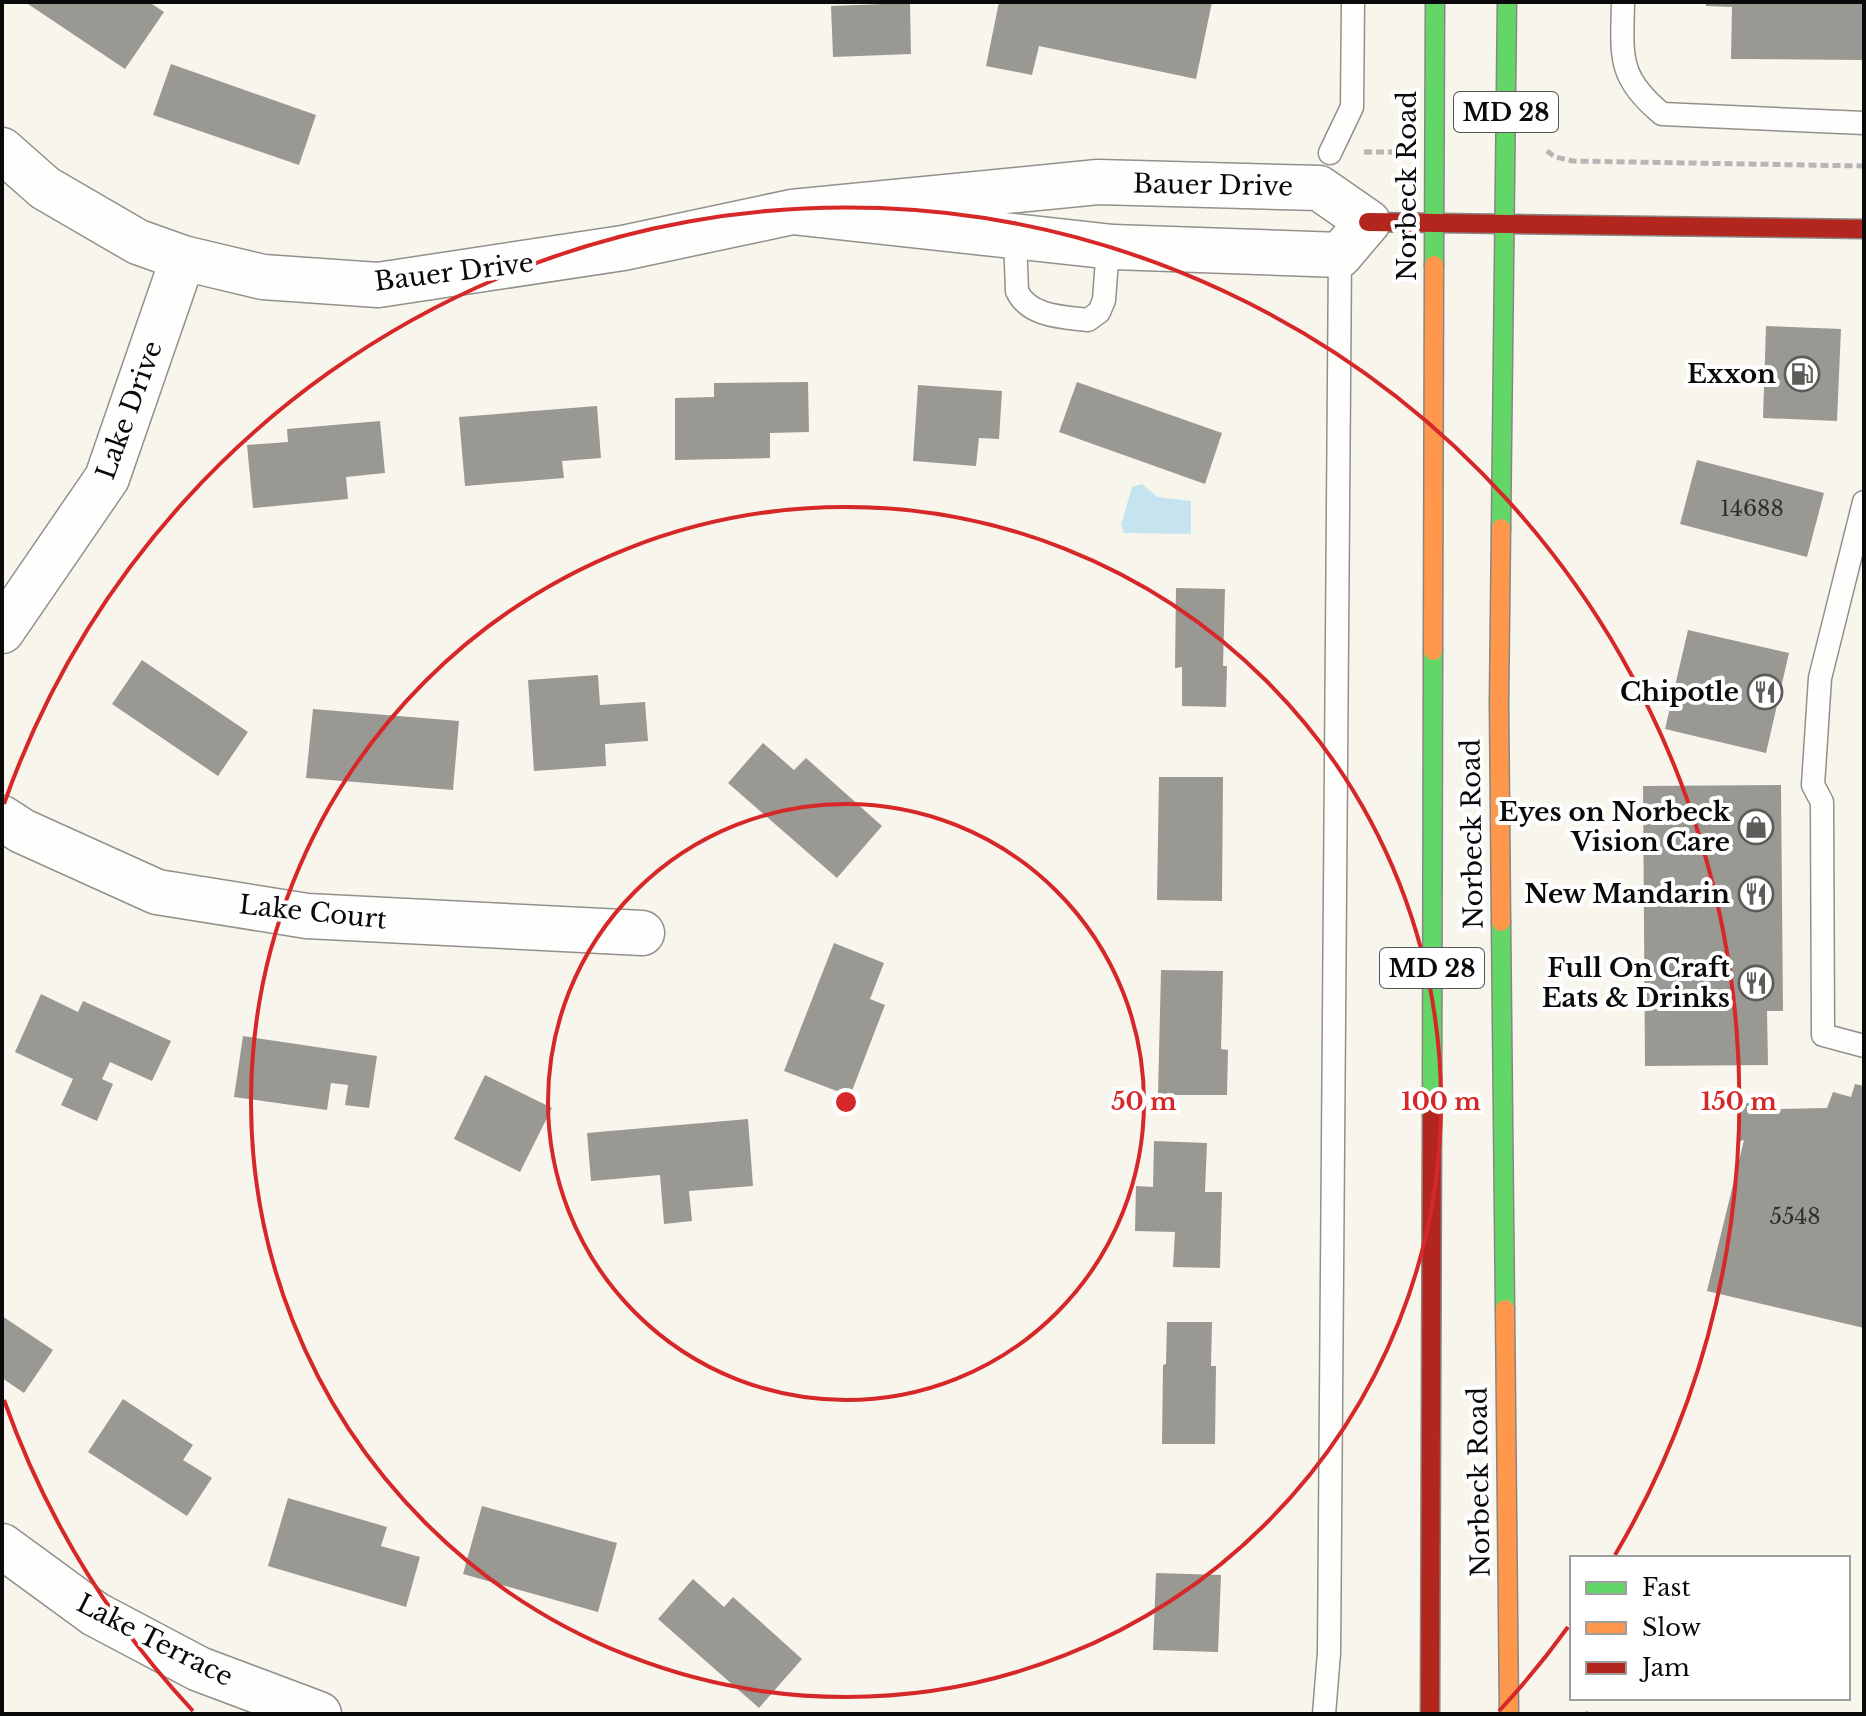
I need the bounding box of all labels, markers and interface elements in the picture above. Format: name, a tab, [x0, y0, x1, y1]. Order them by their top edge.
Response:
street label: Norbeck Road	[1391, 91, 1423, 281]
road number: MD 28	[1454, 92, 1558, 132]
street label: Bauer Drive	[1133, 168, 1293, 202]
street label: Bauer Drive	[373, 246, 535, 298]
street label: Lake Drive	[89, 336, 169, 484]
fuel station icon: Exxon	[1783, 355, 1821, 393]
place label: Exxon	[1687, 358, 1776, 390]
house number: 14688	[1720, 495, 1784, 522]
restaurant icon: Chipotle	[1746, 673, 1784, 711]
place label: Chipotle	[1620, 676, 1739, 708]
street label: Norbeck Road	[1454, 739, 1490, 929]
place label: Eyes on Norbeck Vision Care	[1498, 796, 1731, 858]
shop icon: Eyes on Norbeck Vision Care	[1737, 808, 1775, 846]
restaurant icon: New Mandarin	[1737, 875, 1775, 913]
place label: New Mandarin	[1524, 878, 1730, 910]
street label: Lake Court	[238, 888, 389, 936]
road number: MD 28	[1380, 948, 1484, 988]
place label: Full On Craft Eats & Drinks	[1542, 952, 1730, 1014]
restaurant icon: Full On Craft Eats & Drinks	[1737, 964, 1775, 1002]
text: 50 m	[1111, 1087, 1177, 1116]
text: 100 m	[1401, 1087, 1481, 1116]
text: 150 m	[1701, 1087, 1777, 1116]
centre of rings	[832, 1088, 860, 1116]
house number: 5548	[1769, 1203, 1821, 1230]
street label: Norbeck Road	[1461, 1387, 1497, 1577]
legend	[1570, 1556, 1850, 1700]
text: Fast	[1642, 1573, 1690, 1602]
street label: Lake Terrace	[72, 1587, 238, 1693]
text: Slow	[1642, 1613, 1701, 1642]
text: Jam	[1639, 1653, 1690, 1682]

